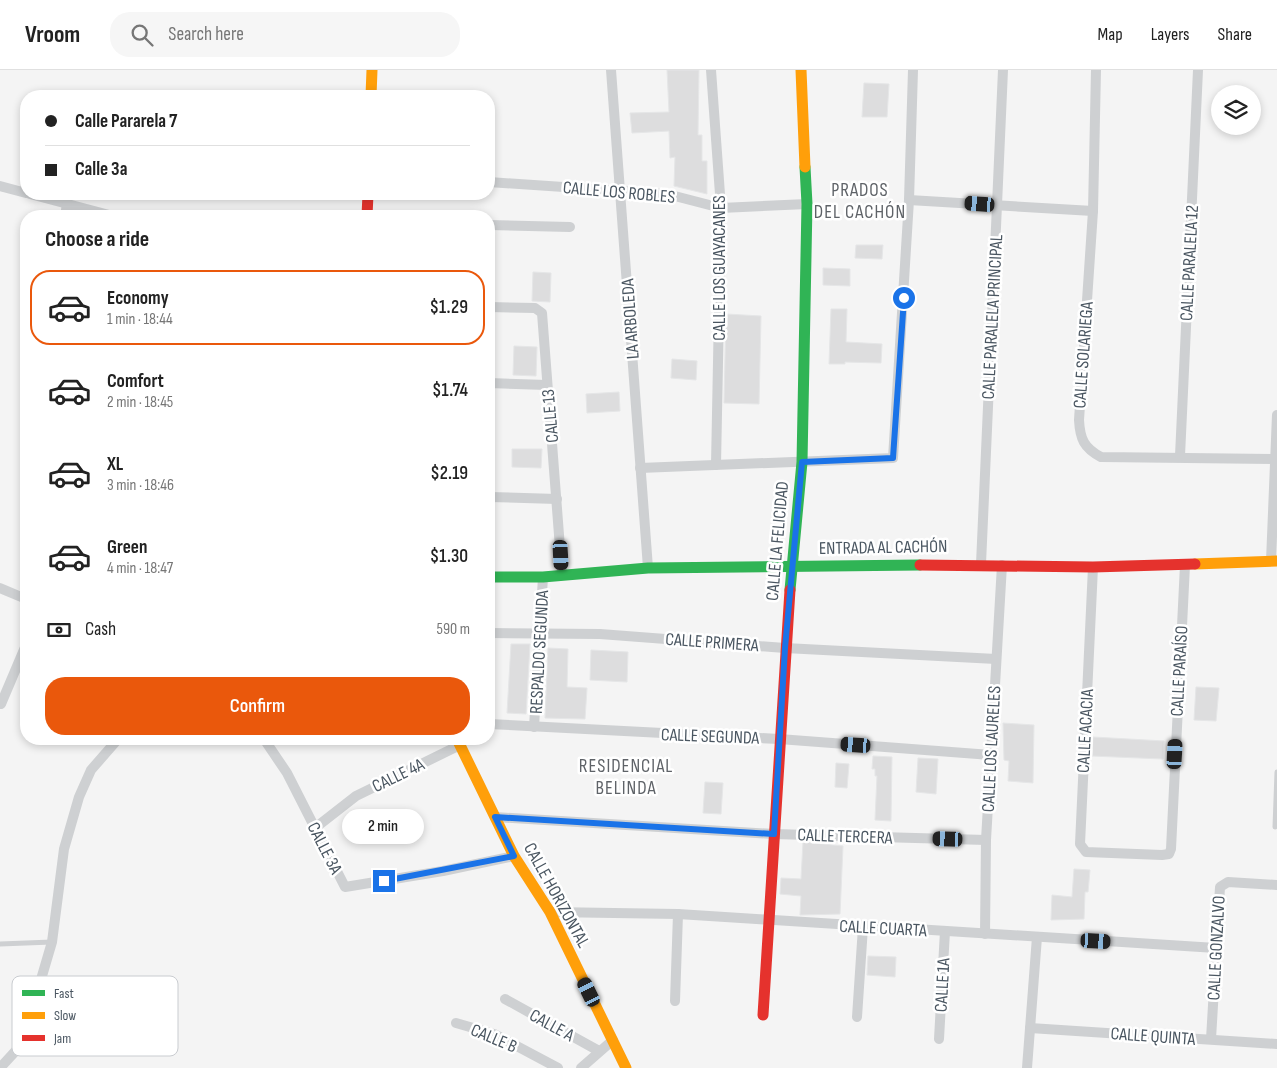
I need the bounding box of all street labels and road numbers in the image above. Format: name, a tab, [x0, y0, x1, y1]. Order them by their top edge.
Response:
street label: CALLE LOS ROBLES	[562, 177, 676, 208]
street label: CALLE LOS GUAYACANES	[709, 195, 730, 341]
street label: CALLE PARALELA 12	[1176, 204, 1203, 322]
street label: CALLE PARALELA PRINCIPAL	[978, 234, 1007, 400]
street label: LA ARBOLEDA	[617, 278, 644, 360]
street label: CALLE SOLARIEGA	[1069, 301, 1098, 409]
street label: CALLE 13	[538, 388, 563, 444]
street label: CALLE LA FELICIDAD	[762, 480, 793, 602]
street label: ENTRADA AL CACHÓN	[819, 536, 947, 559]
street label: RESPALDO SEGUNDA	[526, 589, 553, 714]
street label: CALLE PARAÍSO	[1167, 625, 1192, 717]
street label: CALLE PRIMERA	[665, 629, 760, 656]
street label: CALLE LOS LAURELES	[978, 685, 1005, 813]
street label: CALLE ACACIA	[1073, 688, 1098, 774]
street label: CALLE SEGUNDA	[660, 724, 760, 749]
street label: CALLE 4A	[369, 754, 428, 797]
street label: CALLE 3A	[303, 819, 347, 878]
street label: CALLE TERCERA	[797, 824, 893, 849]
street label: CALLE HORIZONTAL	[519, 839, 594, 951]
street label: CALLE GONZALVO	[1203, 895, 1230, 1001]
street label: CALLE CUARTA	[839, 916, 928, 941]
street label: CALLE 1A	[931, 957, 954, 1013]
street label: CALLE A	[526, 1005, 578, 1046]
street label: CALLE B	[468, 1019, 520, 1058]
street label: CALLE QUINTA	[1110, 1023, 1196, 1050]

